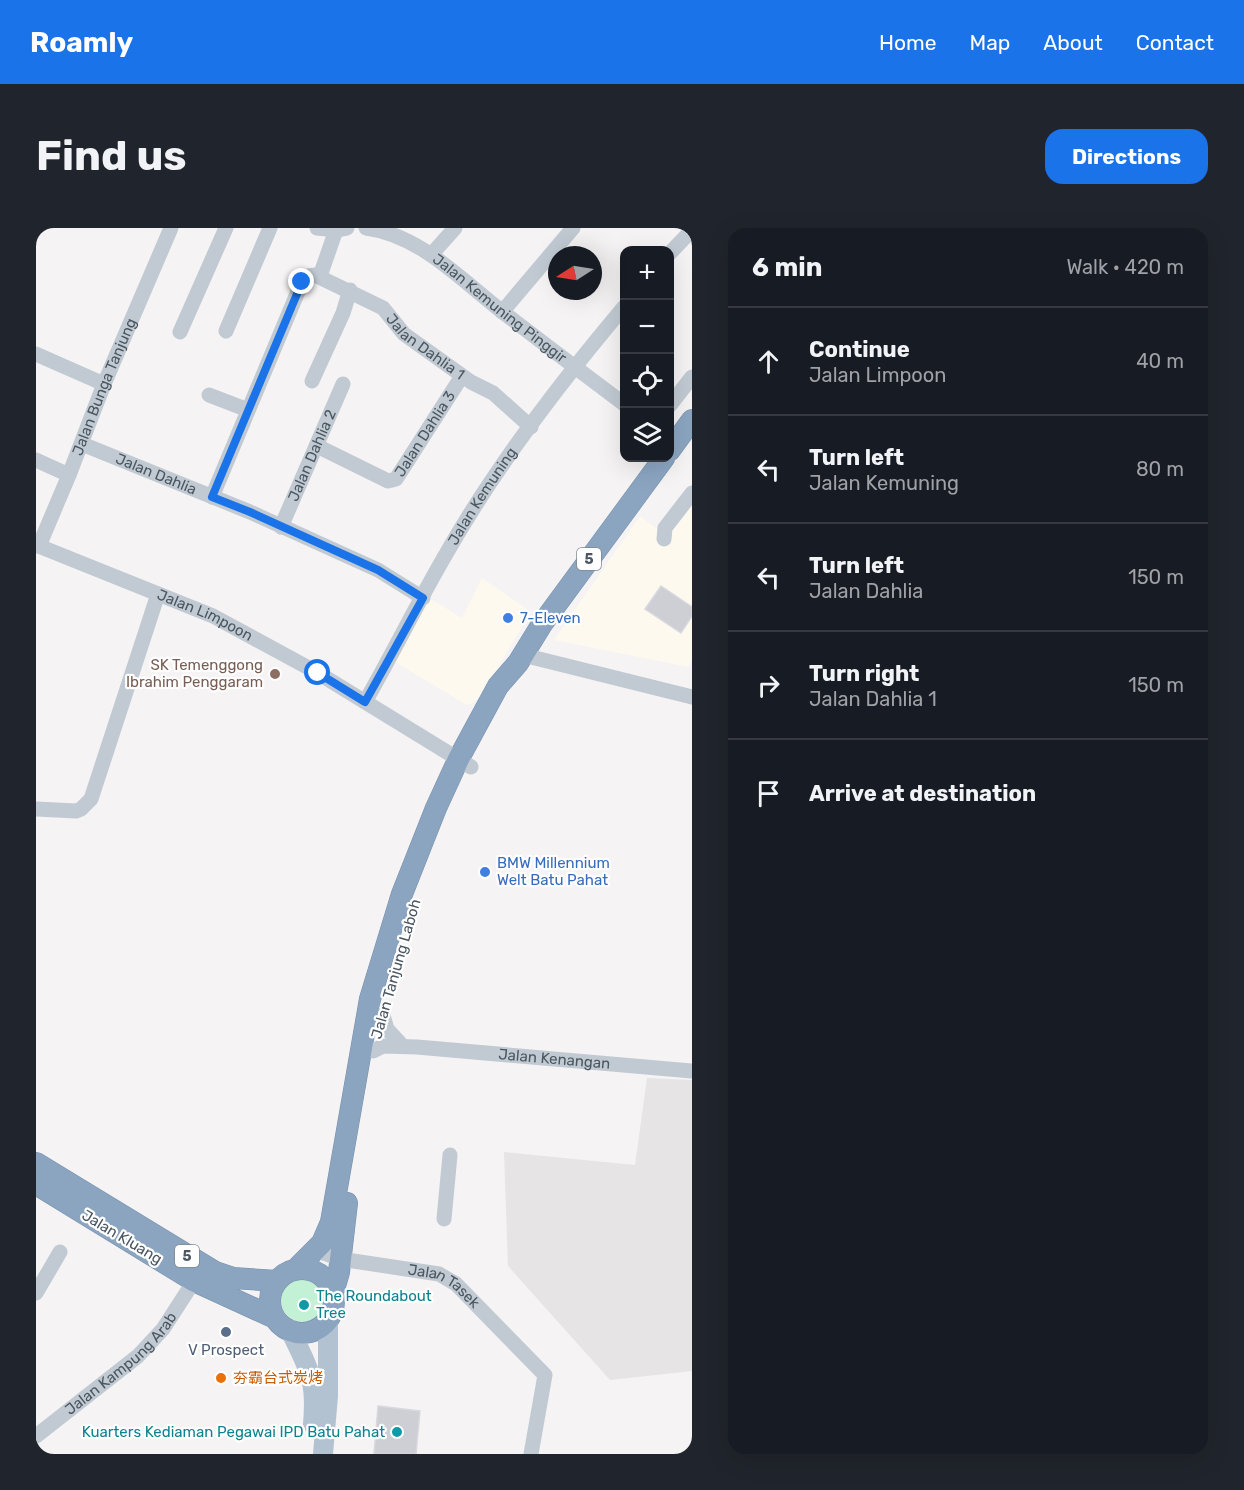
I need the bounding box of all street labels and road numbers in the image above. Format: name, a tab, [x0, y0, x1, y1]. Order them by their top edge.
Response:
street label: Jalan Kemuning Pinggir	[429, 250, 571, 367]
street label: Jalan Dahlia 1	[382, 310, 468, 383]
street label: Jalan Bunga Tanjung	[68, 315, 140, 458]
street label: Jalan Dahlia 3	[391, 388, 459, 480]
street label: Jalan Dahlia 2	[284, 407, 340, 504]
street label: Jalan Kemuning	[444, 444, 520, 548]
street label: Jalan Dahlia	[113, 450, 199, 498]
road number: 5	[577, 548, 601, 570]
street label: Jalan Limpoon	[155, 586, 256, 645]
street label: Jalan Tanjung Laboh	[367, 897, 425, 1041]
street label: Jalan Kenangan	[498, 1045, 611, 1073]
street label: Jalan Kluang	[79, 1206, 165, 1268]
road number: 5	[175, 1245, 199, 1267]
street label: Jalan Tasek	[407, 1260, 484, 1312]
street label: Jalan Kampung Arab	[61, 1309, 180, 1419]

